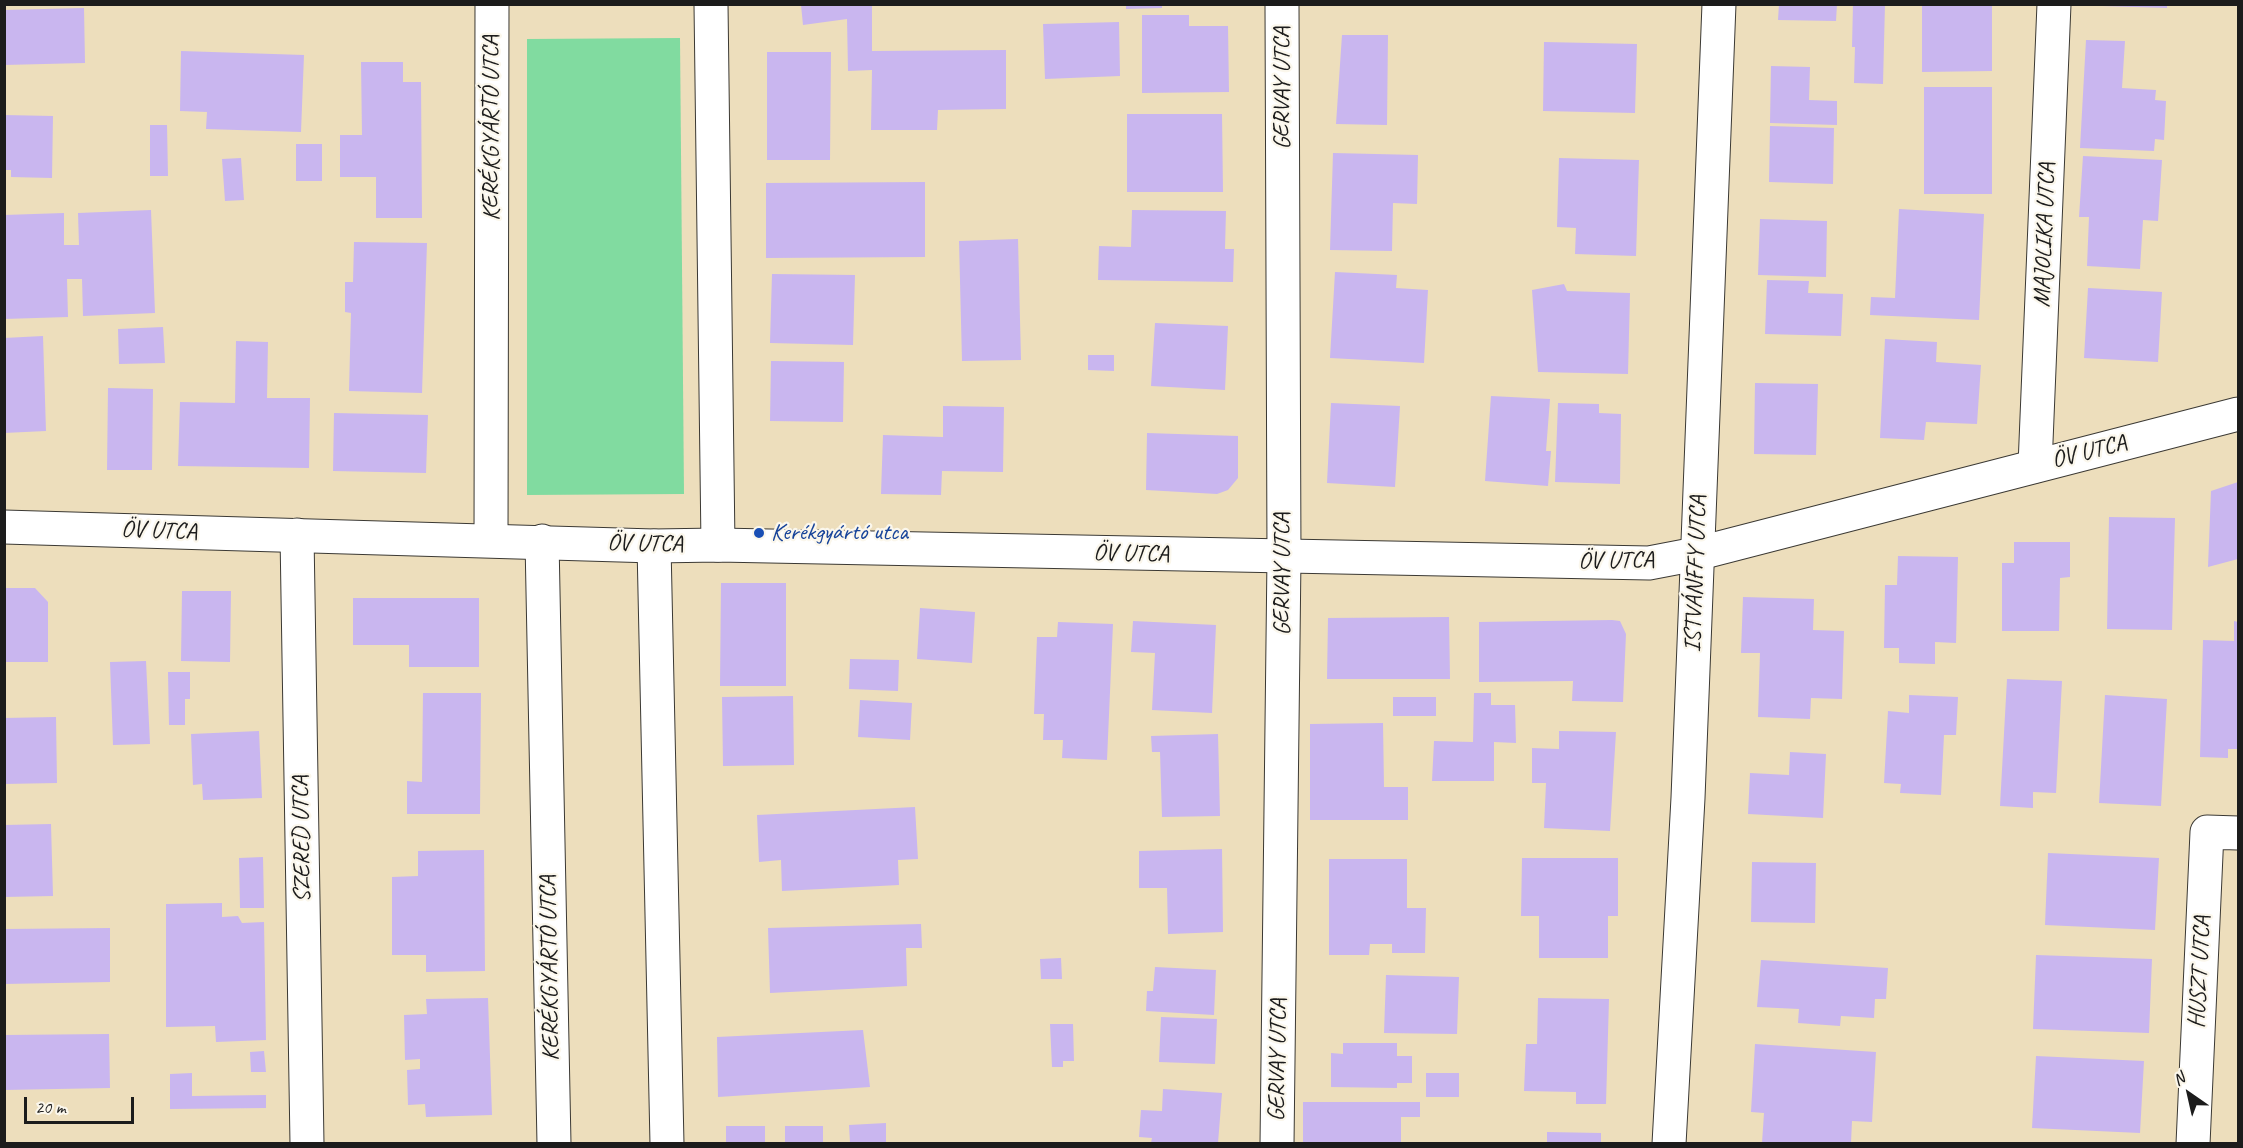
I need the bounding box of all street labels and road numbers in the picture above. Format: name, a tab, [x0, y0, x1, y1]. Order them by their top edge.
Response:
street label: GERVAY UTCA	[1269, 27, 1297, 149]
street label: KERÉKGYÁRTÓ UTCA	[478, 35, 506, 221]
street label: MAJOLIKA UTCA	[2028, 162, 2062, 308]
street label: ÖV UTCA	[2049, 429, 2129, 475]
street label: ISTVÁNFFY UTCA	[1679, 495, 1713, 653]
street label: GERVAY UTCA	[1269, 513, 1297, 635]
street label: ÖV UTCA	[121, 515, 197, 547]
street label: ÖV UTCA	[607, 529, 683, 559]
street label: ÖV UTCA	[1093, 539, 1169, 569]
street label: ÖV UTCA	[1578, 546, 1654, 576]
street label: SZERED UTCA	[286, 775, 318, 903]
street label: KERÉKGYÁRTÓ UTCA	[534, 875, 566, 1061]
street label: HUSZT UTCA	[2183, 915, 2217, 1029]
street label: GERVAY UTCA	[1263, 998, 1293, 1122]

